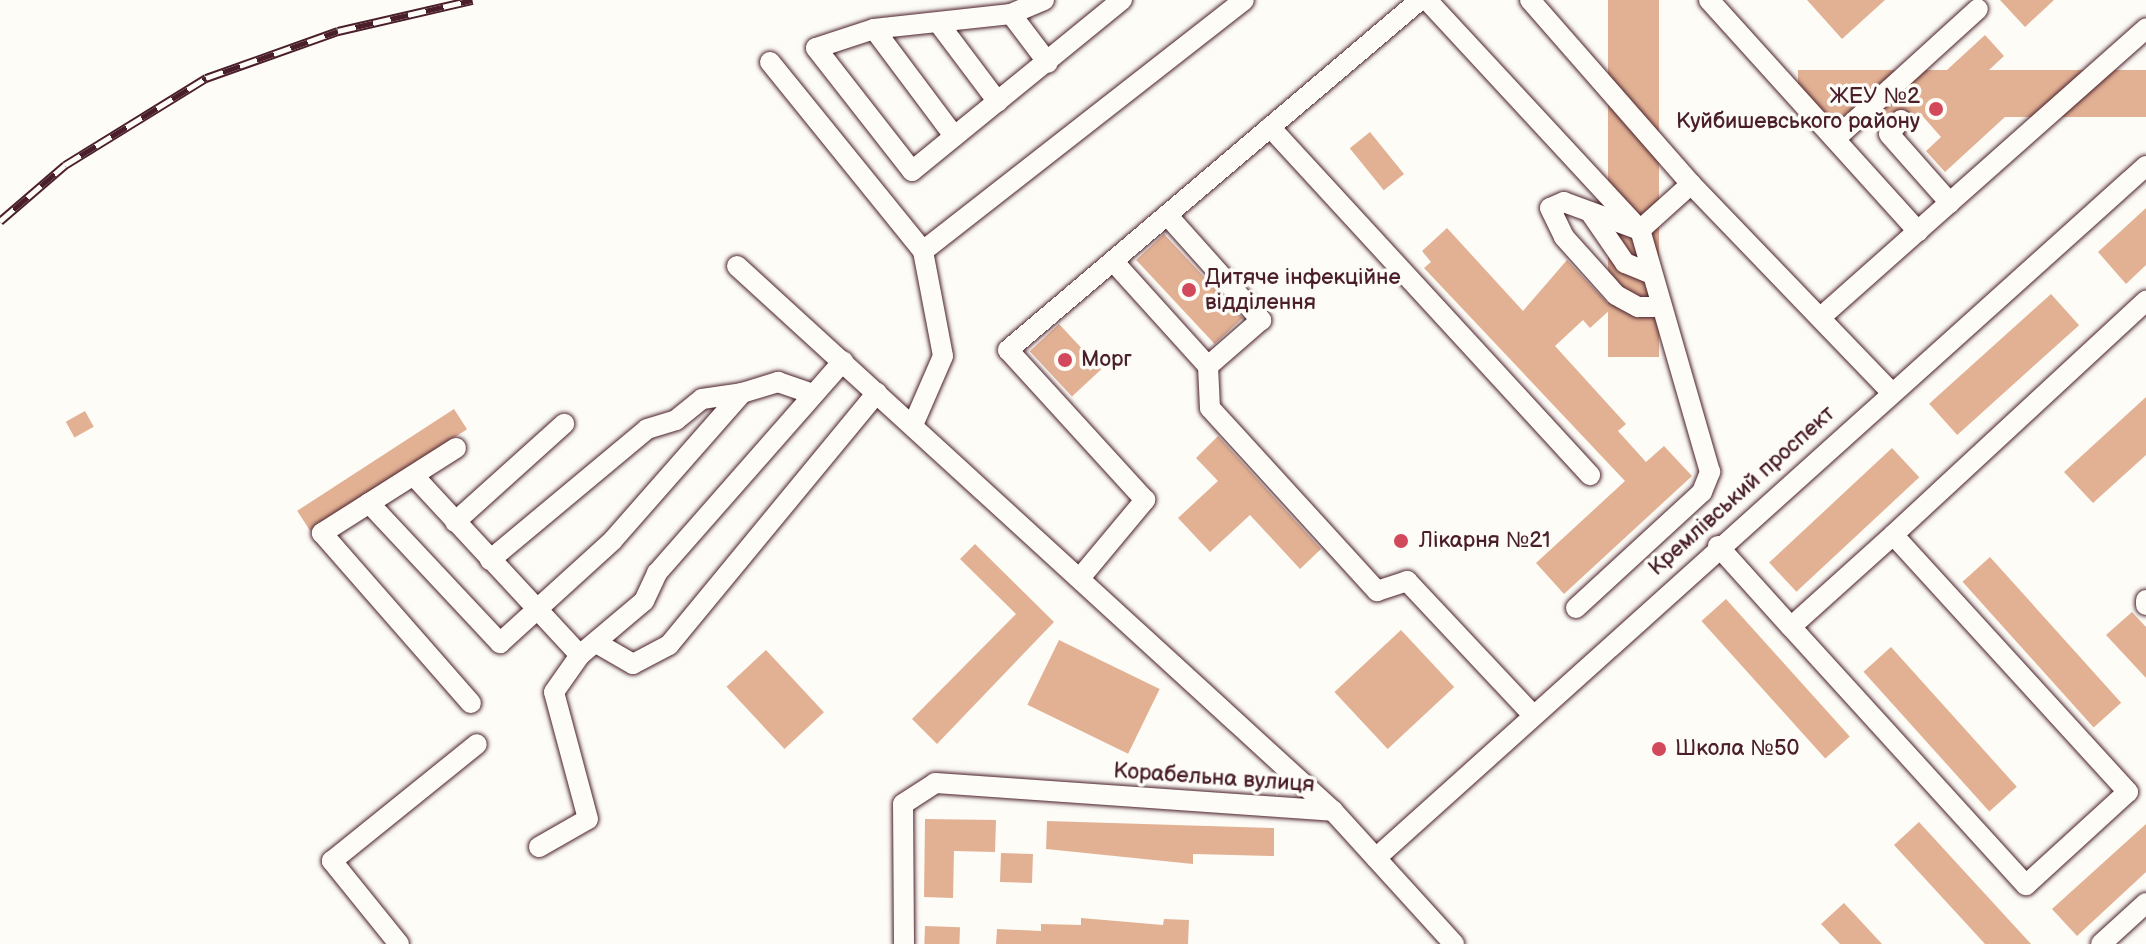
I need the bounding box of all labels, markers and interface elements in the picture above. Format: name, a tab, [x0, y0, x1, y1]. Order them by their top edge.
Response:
place label: ЖЕУ №2 Куйбишевського району	[1676, 83, 1920, 134]
marker: ЖЕУ №2 Куйбишевського району	[1927, 100, 1945, 118]
place label: Дитяче інфекційне відділення	[1205, 264, 1401, 316]
marker: Дитяче інфекційне відділення	[1180, 281, 1198, 299]
place label: Морг	[1081, 347, 1132, 373]
marker: Морг	[1056, 351, 1074, 369]
street label: Кремлівський проспект	[1644, 400, 1840, 582]
place label: Лікарня №21	[1419, 528, 1551, 554]
marker: Лікарня №21	[1390, 530, 1412, 552]
place label: Школа №50	[1675, 736, 1799, 762]
marker: Школа №50	[1650, 740, 1668, 758]
street label: Корабельна вулиця	[1112, 758, 1316, 798]

